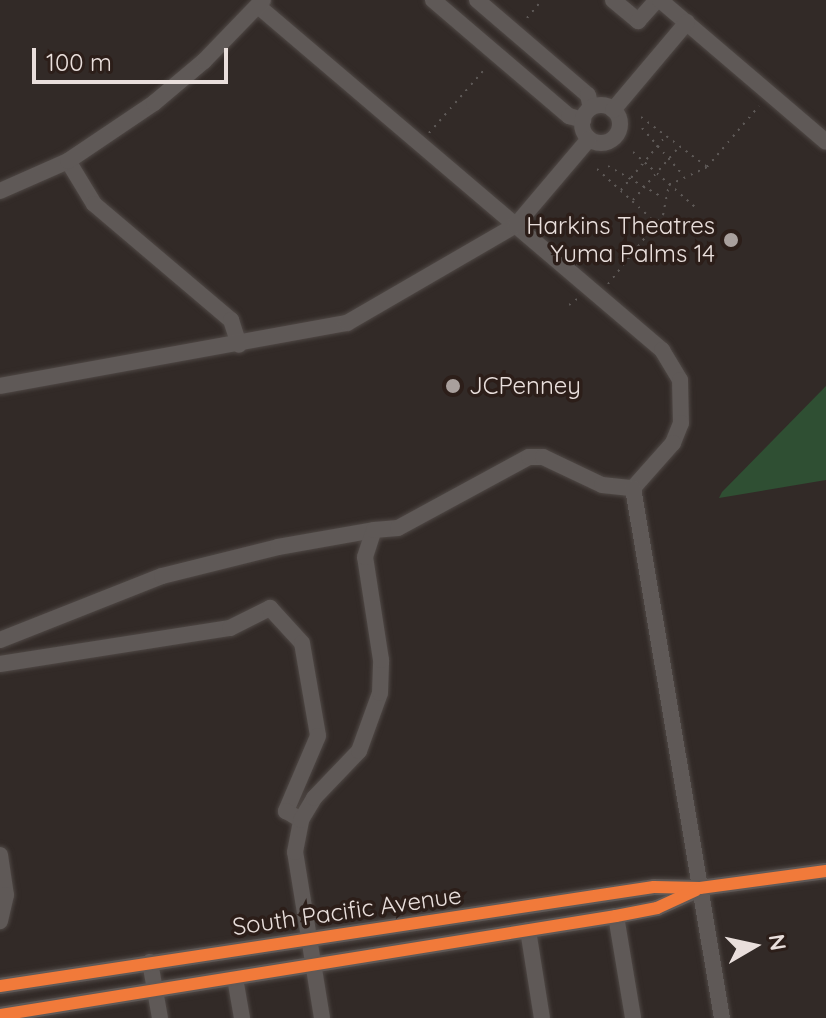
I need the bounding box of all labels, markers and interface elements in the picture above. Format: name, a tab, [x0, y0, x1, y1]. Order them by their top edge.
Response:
scale bar	[36, 32, 232, 82]
text: 100 m	[46, 47, 112, 77]
place label: Harkins Theatres Yuma Palms 14	[526, 212, 715, 268]
marker: Harkins Theatres Yuma Palms 14	[722, 231, 740, 249]
place label: JCPenney	[469, 372, 581, 400]
marker: JCPenney	[444, 377, 462, 395]
street label: South Pacific Avenue	[231, 881, 463, 941]
north arrow	[714, 906, 794, 986]
text: N	[763, 932, 793, 952]

